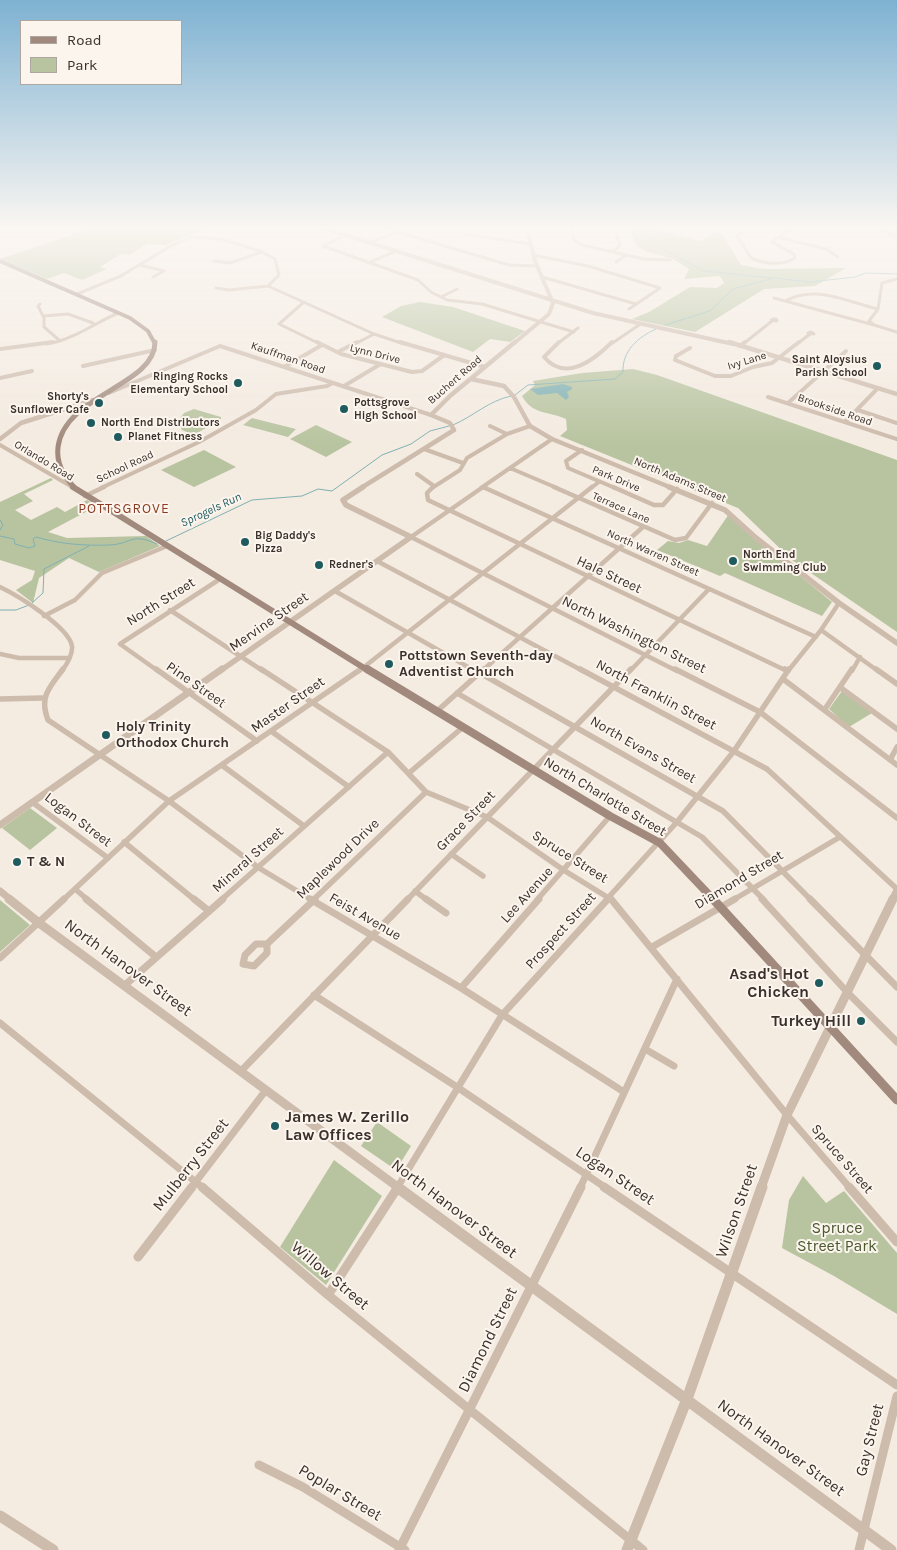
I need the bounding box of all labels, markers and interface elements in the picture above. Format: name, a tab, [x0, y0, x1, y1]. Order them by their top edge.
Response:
legend	[20, 20, 182, 85]
text: Road	[67, 31, 102, 49]
text: Park	[67, 56, 97, 74]
street label: Kauffman Road	[249, 339, 327, 377]
street label: Lynn Drive	[348, 341, 402, 367]
street label: Ivy Lane	[726, 349, 768, 373]
street label: Buchert Road	[425, 353, 485, 407]
place label: Saint Aloysius Parish School	[792, 353, 867, 379]
marker: Saint Aloysius Parish School	[871, 360, 883, 372]
place label: Ringing Rocks Elementary School	[130, 370, 228, 396]
marker: Ringing Rocks Elementary School	[232, 377, 244, 389]
place label: Shorty's Sunflower Cafe	[10, 390, 89, 416]
street label: Brookside Road	[796, 391, 874, 429]
place label: Pottsgrove High School	[354, 396, 417, 422]
marker: Shorty's Sunflower Cafe	[93, 397, 105, 409]
marker: Pottsgrove High School	[338, 403, 350, 415]
place label: North End Distributors	[101, 416, 220, 430]
marker: North End Distributors	[85, 417, 97, 429]
place label: Planet Fitness	[128, 430, 202, 444]
marker: Planet Fitness	[112, 431, 124, 443]
street label: Orlando Road	[12, 438, 76, 484]
street label: School Road	[94, 448, 156, 486]
street label: North Adams Street	[632, 455, 728, 505]
street label: Park Drive	[590, 463, 642, 495]
street label: Terrace Lane	[590, 489, 652, 527]
water label: Sprogels Run	[178, 490, 244, 530]
district label: POTTSGROVE	[77, 501, 171, 517]
street label: North Warren Street	[605, 527, 701, 579]
place label: Big Daddy's Pizza	[255, 529, 316, 555]
marker: Big Daddy's Pizza	[239, 536, 251, 548]
place label: North End Swimming Club	[743, 548, 826, 574]
street label: Hale Street	[574, 553, 644, 597]
marker: North End Swimming Club	[727, 555, 739, 567]
place label: Redner's	[329, 558, 373, 572]
marker: Redner's	[313, 559, 325, 571]
street label: North Street	[124, 574, 198, 630]
street label: Mervine Street	[226, 589, 312, 655]
street label: North Washington Street	[559, 593, 709, 677]
place label: Pottstown Seventh-day Adventist Church	[399, 648, 553, 680]
street label: North Franklin Street	[593, 656, 719, 734]
street label: Pine Street	[163, 658, 229, 712]
marker: Pottstown Seventh-day Adventist Church	[383, 658, 395, 670]
street label: Master Street	[248, 673, 328, 737]
street label: North Evans Street	[587, 713, 699, 787]
place label: Holy Trinity Orthodox Church	[116, 719, 229, 752]
marker: Holy Trinity Orthodox Church	[100, 729, 112, 741]
street label: North Charlotte Street	[541, 754, 669, 840]
street label: Grace Street	[433, 787, 499, 855]
street label: Logan Street	[41, 789, 115, 851]
street label: Maplewood Drive	[293, 815, 383, 903]
street label: Mineral Street	[209, 824, 287, 896]
street label: Spruce Street	[529, 827, 611, 887]
street label: Diamond Street	[692, 847, 786, 913]
place label: T & N	[27, 854, 65, 870]
marker: T & N	[11, 856, 23, 868]
street label: Lee Avenue	[497, 863, 557, 927]
street label: Prospect Street	[522, 889, 600, 973]
street label: Feist Avenue	[326, 890, 404, 944]
street label: North Hanover Street	[61, 915, 195, 1021]
place label: Asad's Hot Chicken	[729, 964, 809, 1002]
marker: Asad's Hot Chicken	[813, 977, 825, 989]
place label: Turkey Hill	[771, 1011, 851, 1031]
marker: Turkey Hill	[855, 1015, 867, 1027]
place label: James W. Zerillo Law Offices	[285, 1107, 409, 1145]
street label: Mulberry Street	[149, 1115, 233, 1215]
marker: James W. Zerillo Law Offices	[269, 1120, 281, 1132]
street label: Spruce Street	[807, 1121, 877, 1197]
street label: Logan Street	[572, 1142, 658, 1210]
street label: North Hanover Street	[387, 1155, 521, 1263]
street label: Wilson Street	[712, 1162, 762, 1260]
park label: Spruce Street Park	[797, 1218, 877, 1256]
street label: Willow Street	[287, 1238, 373, 1314]
street label: Diamond Street	[454, 1284, 522, 1396]
street label: North Hanover Street	[714, 1395, 848, 1501]
street label: Gay Street	[852, 1402, 888, 1478]
street label: Poplar Street	[295, 1461, 385, 1525]

